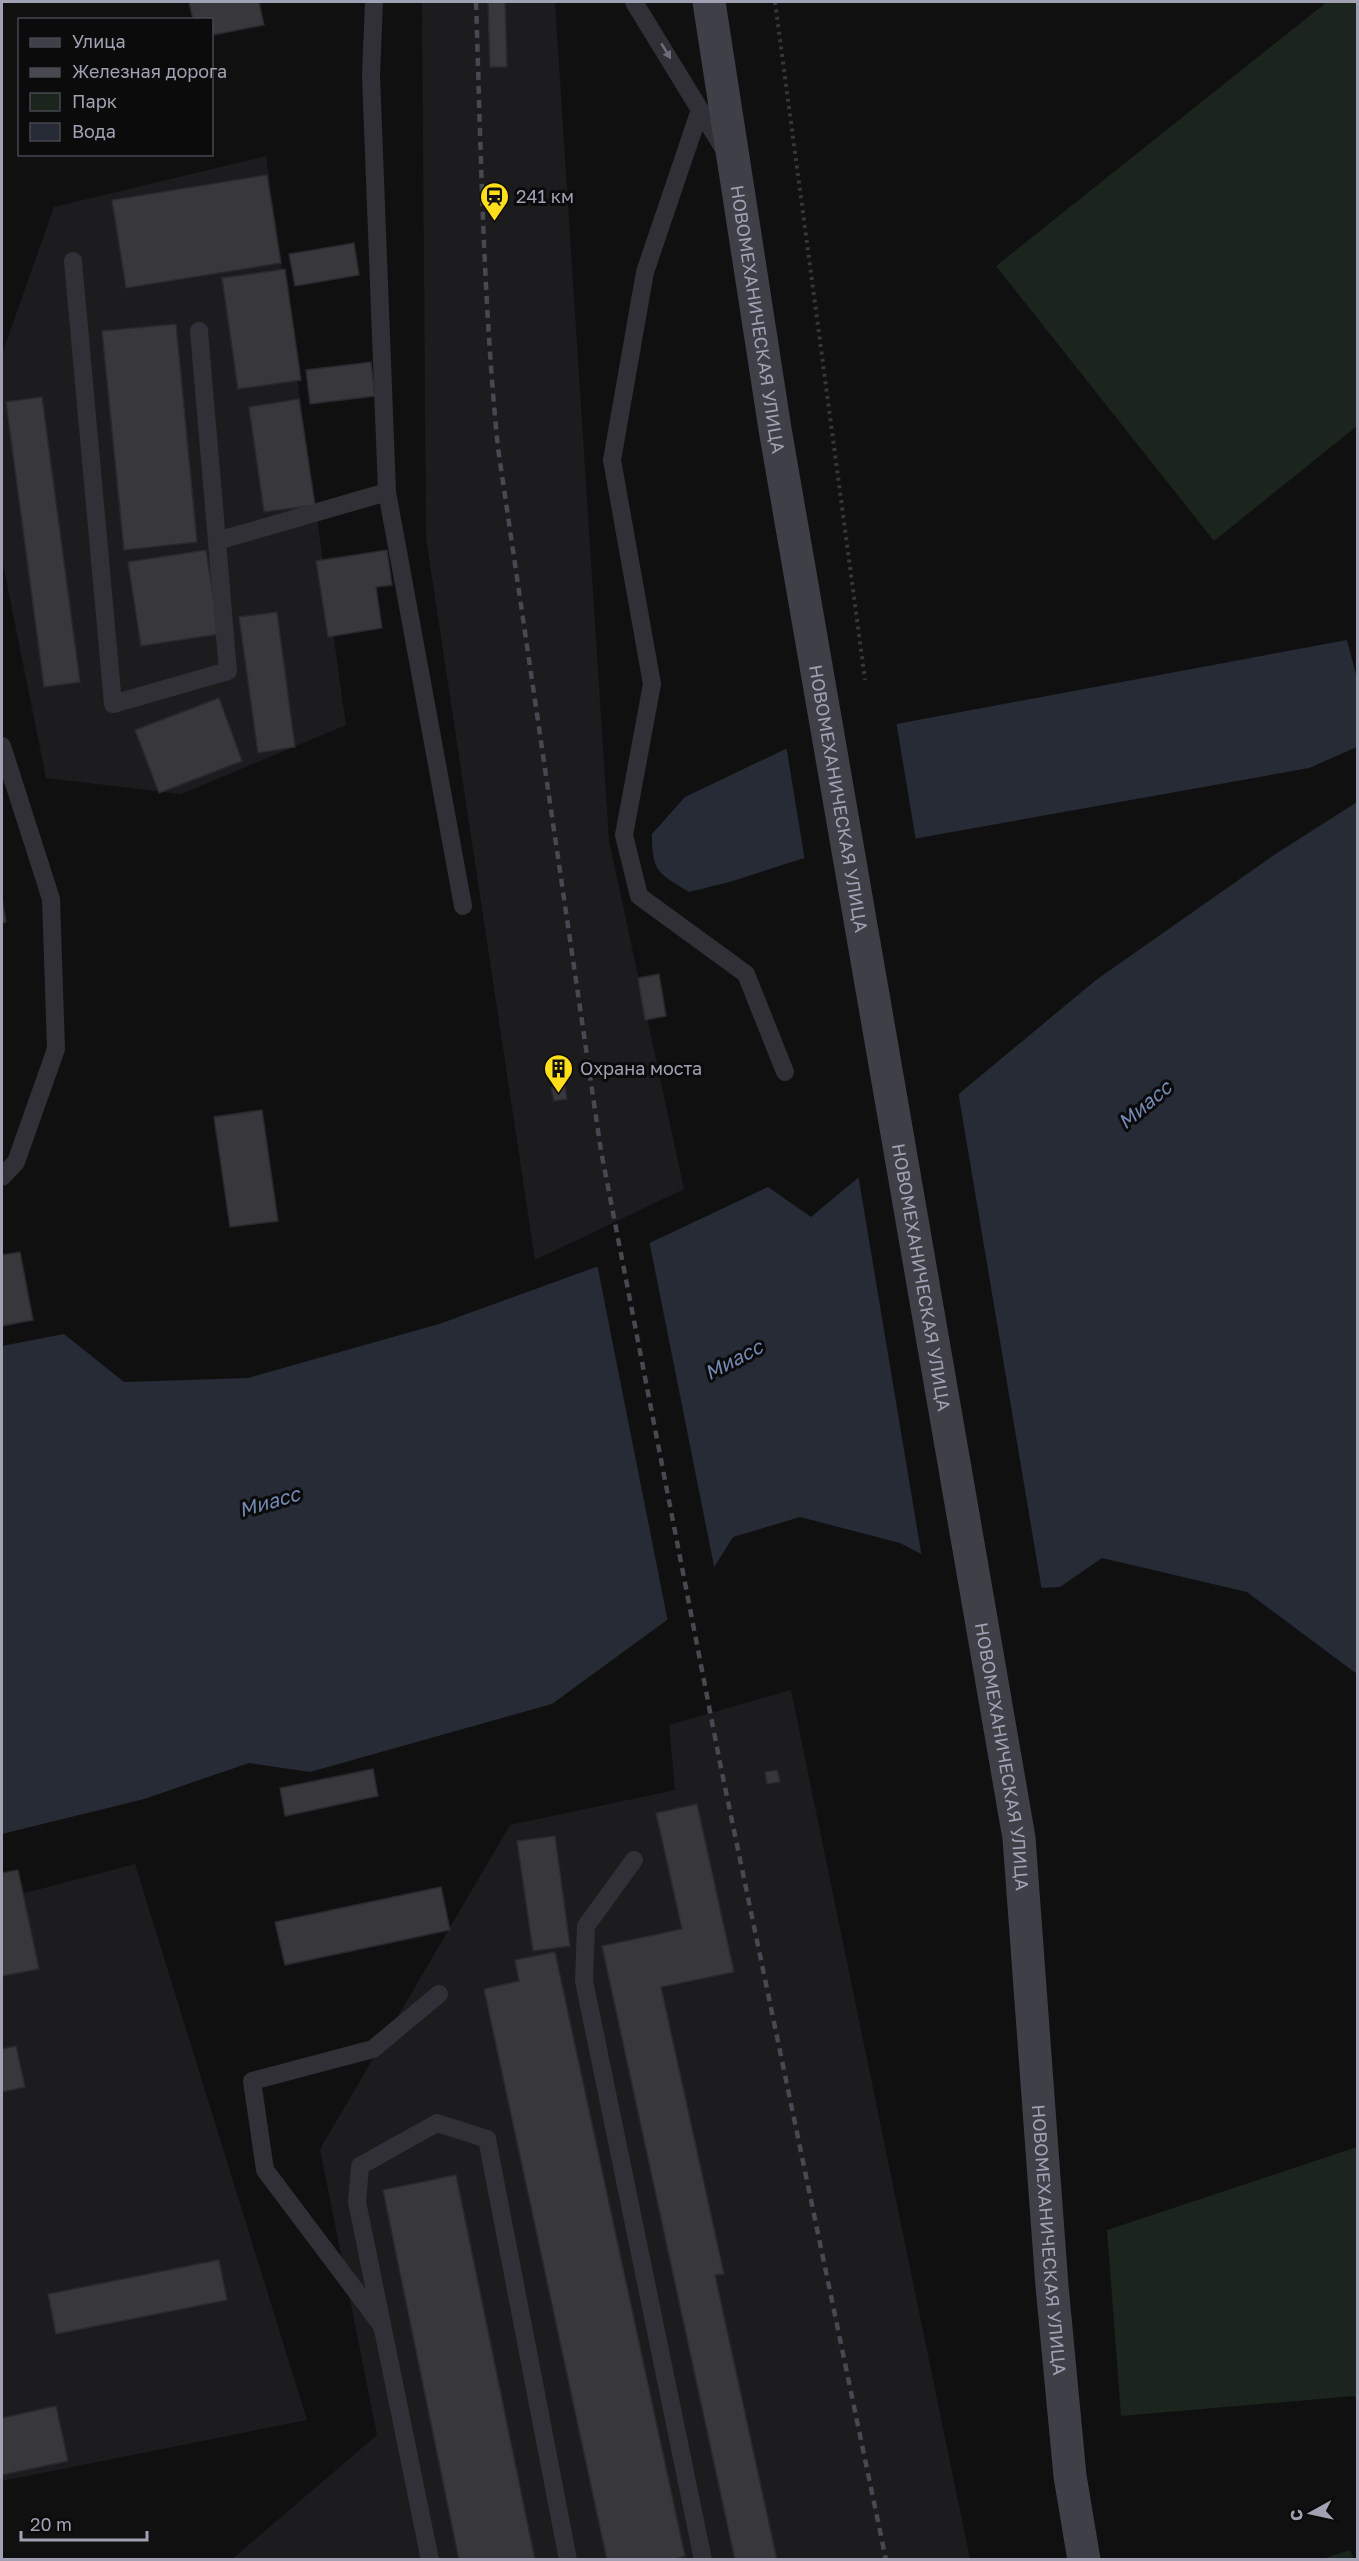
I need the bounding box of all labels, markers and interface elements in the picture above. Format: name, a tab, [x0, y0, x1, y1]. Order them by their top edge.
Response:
legend	[18, 18, 213, 156]
text: Улица	[72, 30, 126, 52]
one-way arrow	[660, 43, 671, 59]
text: Железная дорога	[72, 60, 227, 82]
text: Парк	[72, 90, 117, 112]
text: Вода	[72, 120, 116, 142]
station icon: 241 км	[479, 180, 511, 222]
street label: НОВОМЕХАНИЧЕСКАЯ УЛИЦА	[726, 183, 790, 455]
place label: 241 км	[516, 185, 574, 207]
street label: НОВОМЕХАНИЧЕСКАЯ УЛИЦА	[805, 663, 873, 934]
building icon: Охрана моста	[543, 1052, 575, 1094]
place label: Охрана моста	[580, 1057, 702, 1079]
water label: Миасс	[1112, 1074, 1176, 1133]
street label: НОВОМЕХАНИЧЕСКАЯ УЛИЦА	[888, 1142, 956, 1413]
water label: Миасс	[700, 1333, 767, 1384]
water label: Миасс	[236, 1481, 303, 1521]
street label: НОВОМЕХАНИЧЕСКАЯ УЛИЦА	[971, 1621, 1034, 1891]
street label: НОВОМЕХАНИЧЕСКАЯ УЛИЦА	[1028, 2104, 1071, 2376]
north arrow	[1281, 2483, 1341, 2543]
scale bar	[21, 2504, 147, 2542]
text: С	[1285, 2508, 1307, 2522]
text: 20 m	[30, 2513, 72, 2535]

